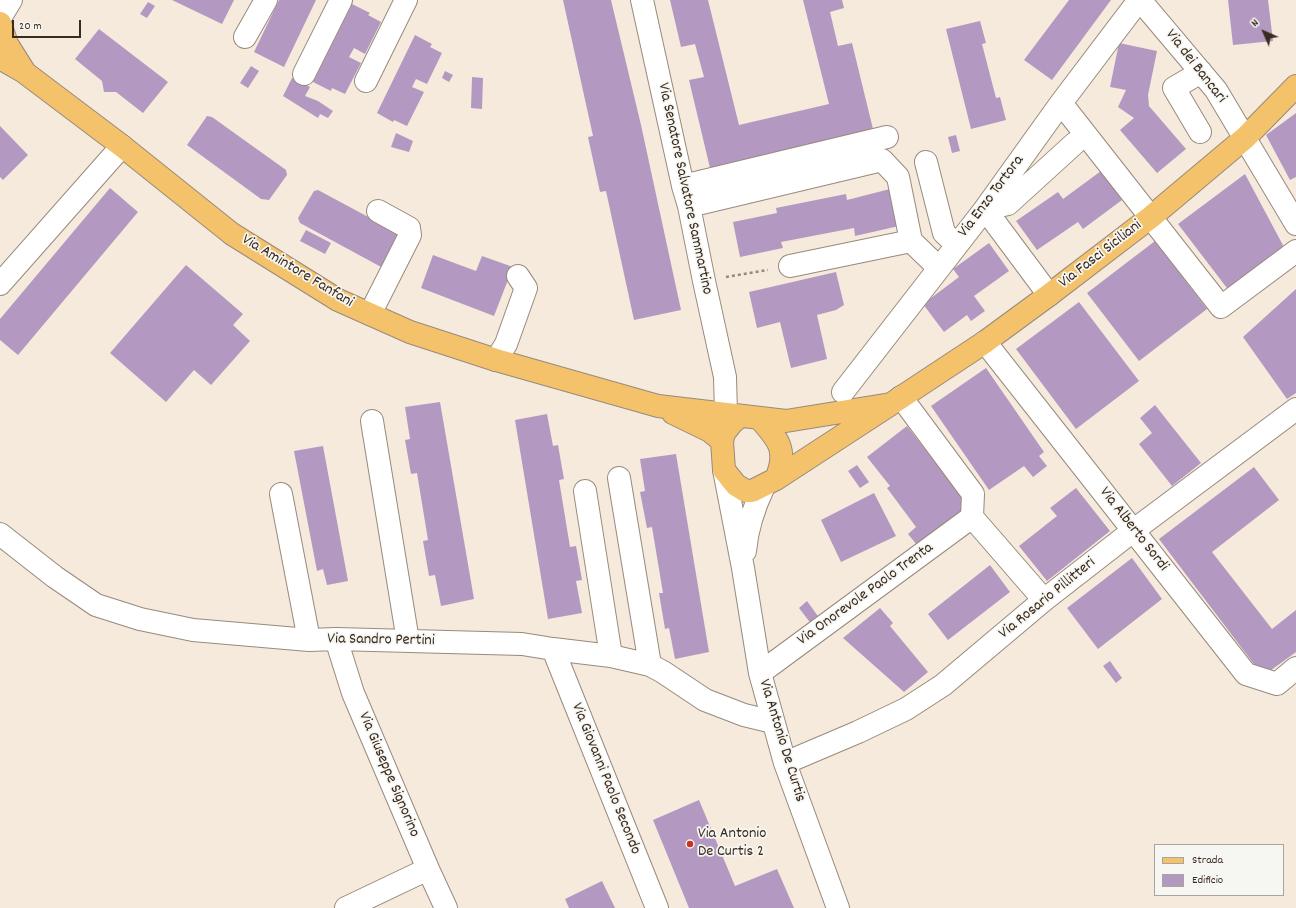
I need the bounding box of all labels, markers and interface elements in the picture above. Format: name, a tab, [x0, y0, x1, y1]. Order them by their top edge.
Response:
scale bar	[14, 12, 83, 38]
north arrow	[1244, 12, 1284, 52]
text: N	[1248, 16, 1263, 31]
text: 20 m	[19, 18, 42, 35]
street label: Via dei Bancari	[1160, 26, 1230, 108]
street label: Via Senatore Salvatore Sammartino	[652, 81, 716, 297]
street label: Via Enzo Tortora	[955, 152, 1029, 242]
street label: Via Fasci Siciliani	[1056, 217, 1146, 293]
street label: Via Amintore Fanfani	[238, 231, 356, 313]
street label: Via Alberto Sordi	[1094, 484, 1172, 576]
street label: Via Onorevole Paolo Trenta	[794, 539, 938, 651]
street label: Via Rosario Pillitteri	[996, 554, 1100, 644]
street label: Via Sandro Pertini	[327, 630, 435, 652]
street label: Via Antonio De Curtis	[753, 677, 809, 805]
street label: Via Giovanni Paolo Secondo	[566, 700, 644, 858]
street label: Via Giuseppe Signorino	[353, 710, 423, 840]
place label: Via Antonio De Curtis 2	[698, 825, 766, 863]
marker: Via Antonio De Curtis 2	[685, 839, 695, 849]
legend	[1154, 844, 1284, 896]
text: Strada	[1192, 852, 1223, 869]
text: Edificio	[1192, 872, 1223, 889]

